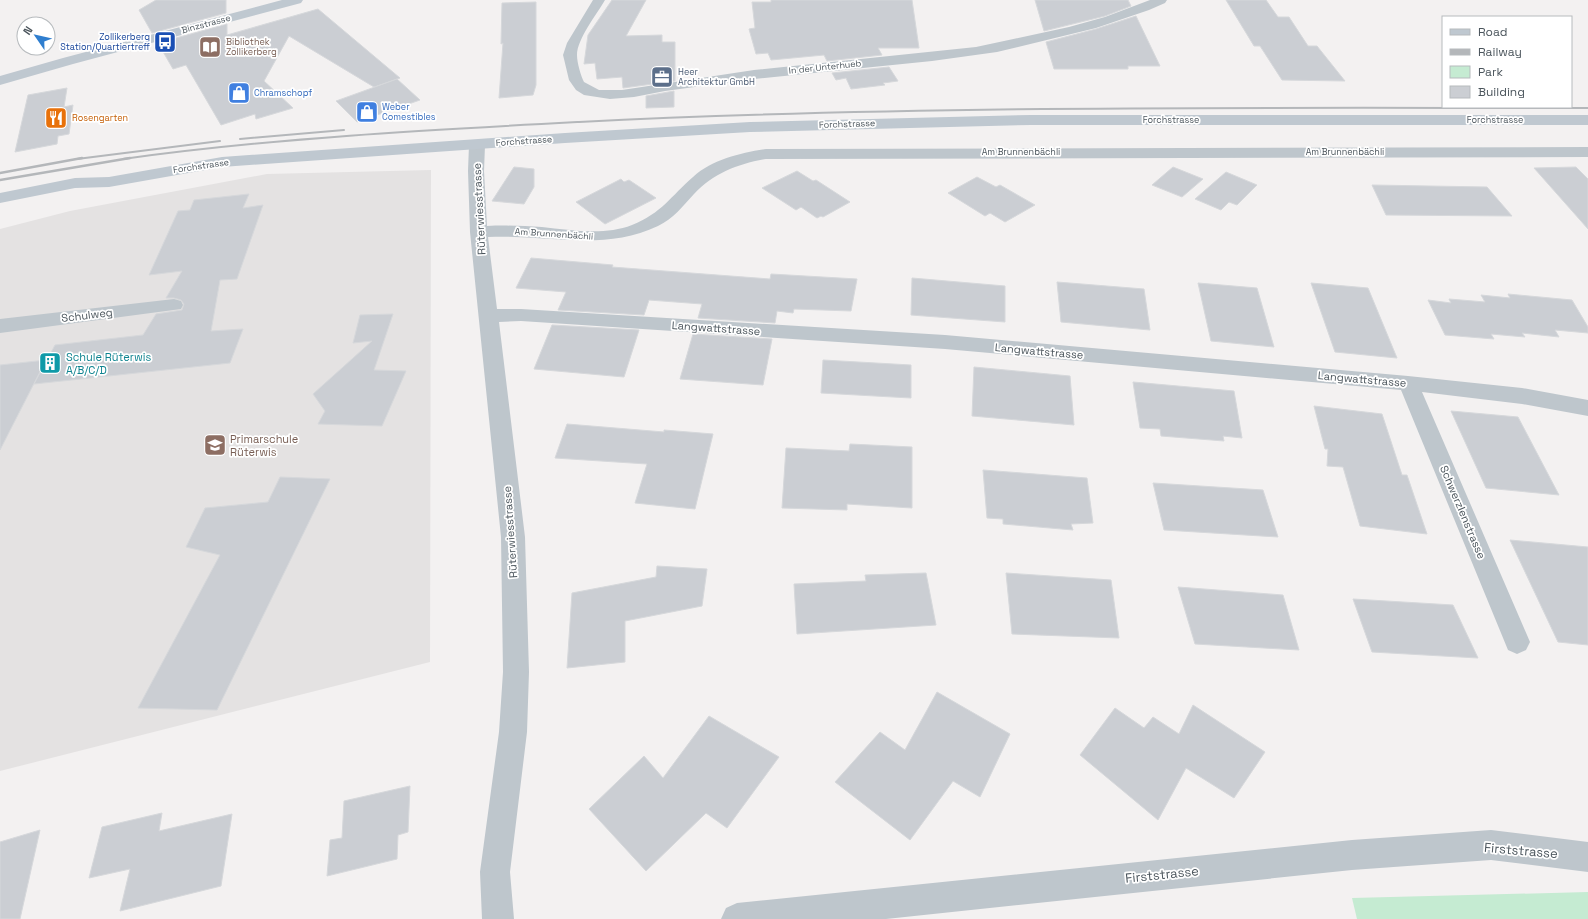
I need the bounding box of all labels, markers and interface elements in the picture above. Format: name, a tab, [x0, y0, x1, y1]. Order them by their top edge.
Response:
street label: Binzstrasse	[180, 12, 232, 36]
north arrow	[16, 16, 56, 56]
legend	[1442, 16, 1572, 108]
text: N	[20, 23, 36, 37]
text: Road	[1478, 24, 1507, 40]
bus stop icon: Zollikerberg Station/Quartiertreff	[152, 29, 178, 55]
place label: Zollikerberg Station/Quartiertreff	[60, 31, 150, 53]
library icon: Bibliothek Zollikerberg	[197, 34, 223, 60]
place label: Bibliothek Zollikerberg	[226, 36, 277, 58]
text: Railway	[1478, 44, 1522, 60]
street label: In der Unterhueb	[788, 57, 862, 77]
office icon: Heer Architektur GmbH	[649, 64, 675, 90]
text: Park	[1478, 64, 1503, 80]
place label: Heer Architektur GmbH	[678, 66, 755, 88]
shop icon: Chramschopf	[226, 80, 252, 106]
text: Building	[1478, 84, 1525, 100]
place label: Chramschopf	[254, 87, 312, 99]
shop icon: Weber Comestibles	[354, 99, 380, 125]
place label: Weber Comestibles	[382, 101, 436, 123]
restaurant icon: Rosengarten	[43, 105, 69, 131]
place label: Rosengarten	[72, 112, 128, 124]
street label: Forchstrasse	[1143, 114, 1199, 126]
street label: Forchstrasse	[1467, 114, 1523, 126]
street label: Forchstrasse	[819, 117, 875, 131]
street label: Forchstrasse	[495, 133, 553, 149]
street label: Am Brunnenbächli	[982, 146, 1060, 158]
street label: Am Brunnenbächli	[1306, 146, 1384, 158]
street label: Forchstrasse	[172, 156, 230, 176]
street label: Rüterwiesstrasse	[470, 163, 488, 255]
street label: Am Brunnenbächli	[514, 225, 594, 243]
street label: Schulweg	[60, 305, 114, 325]
street label: Langwattstrasse	[671, 318, 761, 338]
street label: Langwattstrasse	[994, 340, 1084, 362]
building icon: Schule Rüterwis A/B/C/D	[37, 350, 63, 376]
place label: Schule Rüterwis A/B/C/D	[66, 350, 151, 377]
street label: Langwattstrasse	[1317, 368, 1407, 390]
school or university icon: Primarschule Rüterwis	[202, 432, 228, 458]
place label: Primarschule Rüterwis	[230, 432, 298, 459]
street label: Schwerzlenstrasse	[1437, 463, 1489, 561]
street label: Rüterwiesstrasse	[500, 486, 520, 578]
street label: Firststrasse	[1483, 839, 1558, 862]
street label: Firststrasse	[1124, 862, 1200, 887]

